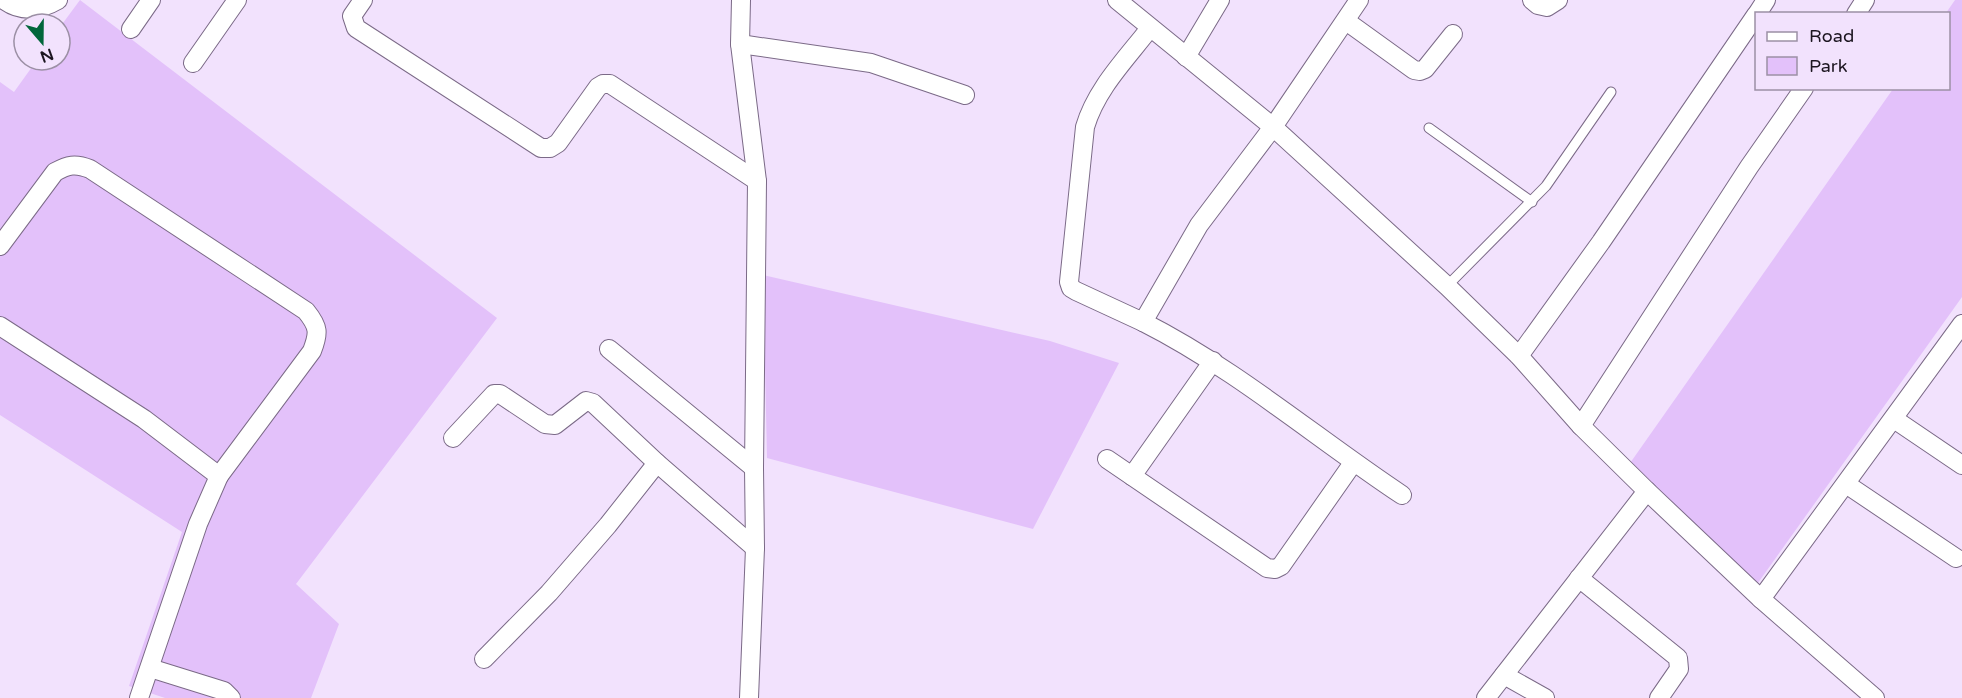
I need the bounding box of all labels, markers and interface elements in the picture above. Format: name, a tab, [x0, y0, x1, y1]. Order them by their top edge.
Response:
north arrow	[12, 12, 72, 72]
legend	[1755, 12, 1950, 90]
text: Road	[1809, 25, 1854, 47]
text: N	[37, 44, 56, 67]
text: Park	[1809, 55, 1848, 77]

